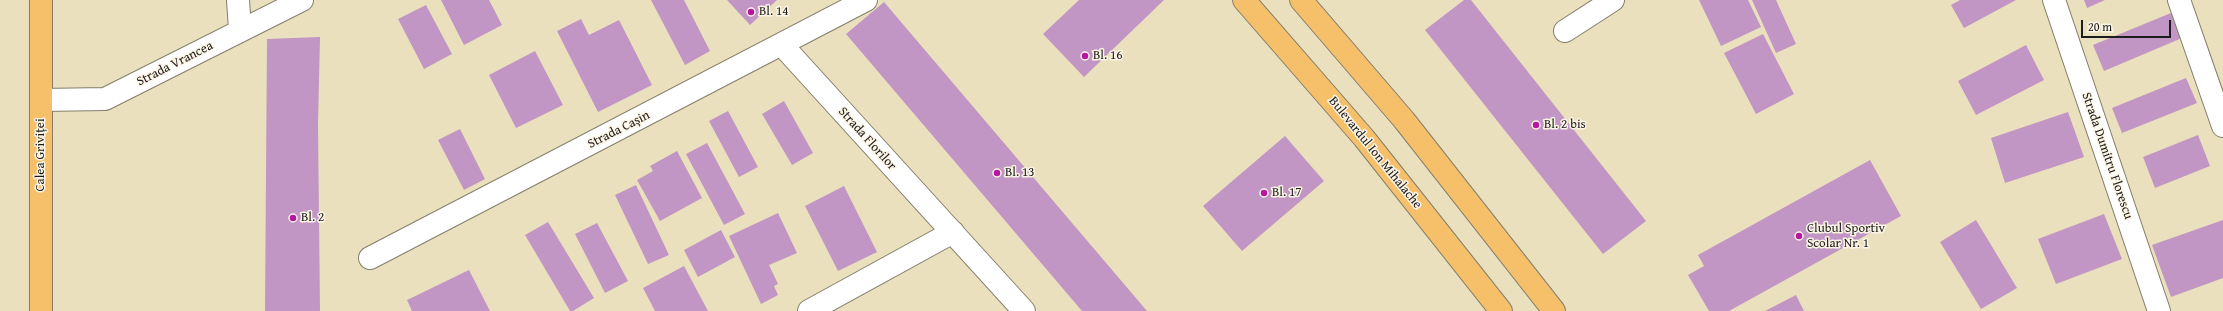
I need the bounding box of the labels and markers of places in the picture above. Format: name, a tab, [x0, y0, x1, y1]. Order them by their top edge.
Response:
place label: Bl. 14	[759, 4, 789, 20]
marker: Bl. 14	[746, 7, 756, 17]
place label: Bl. 16	[1093, 48, 1123, 64]
marker: Bl. 16	[1080, 51, 1090, 61]
place label: Bl. 2 bis	[1544, 117, 1586, 133]
marker: Bl. 2 bis	[1531, 120, 1541, 130]
place label: Bl. 13	[1005, 165, 1035, 181]
marker: Bl. 13	[992, 168, 1002, 178]
place label: Bl. 17	[1272, 185, 1302, 201]
marker: Bl. 17	[1259, 188, 1269, 198]
place label: Bl. 2	[301, 210, 324, 226]
marker: Bl. 2	[288, 213, 298, 223]
place label: Clubul Sportiv Scolar Nr. 1	[1807, 221, 1885, 252]
marker: Clubul Sportiv Scolar Nr. 1	[1794, 231, 1804, 241]

